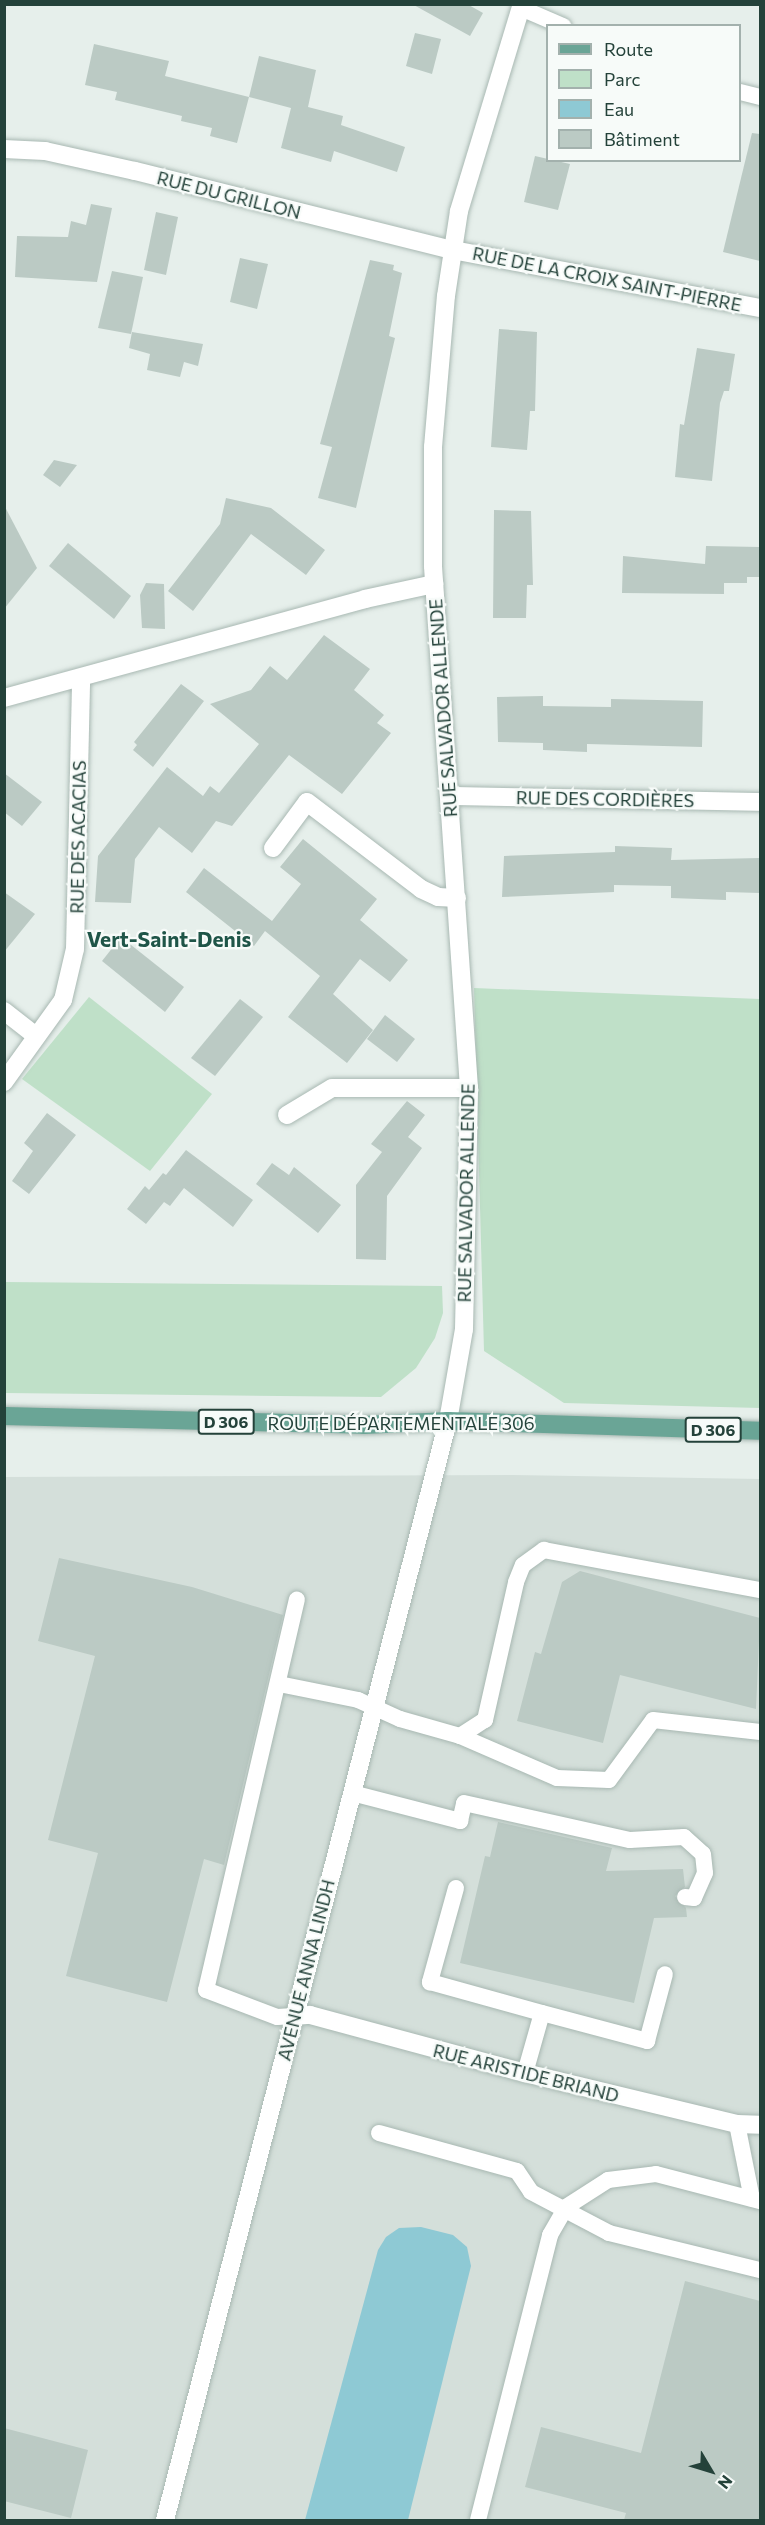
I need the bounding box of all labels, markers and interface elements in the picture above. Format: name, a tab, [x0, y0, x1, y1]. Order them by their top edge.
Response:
legend	[546, 24, 741, 162]
text: Route	[604, 38, 653, 60]
text: Parc	[604, 68, 641, 90]
text: Eau	[604, 98, 634, 120]
text: Bâtiment	[604, 128, 680, 150]
street label: RUE DU GRILLON	[155, 167, 303, 223]
street label: RUE DE LA CROIX SAINT-PIERRE	[471, 242, 743, 316]
street label: RUE SALVADOR ALLENDE	[425, 598, 461, 818]
street label: RUE DES ACACIAS	[66, 760, 90, 914]
street label: RUE DES CORDIÈRES	[516, 787, 694, 811]
district label: Vert-Saint-Denis	[87, 926, 251, 952]
street label: RUE SALVADOR ALLENDE	[453, 1083, 479, 1303]
road number: D 306	[198, 1409, 254, 1435]
street label: ROUTE DÉPARTEMENTALE 306	[267, 1412, 535, 1434]
road number: D 306	[684, 1417, 742, 1443]
street label: AVENUE ANNA LINDH	[273, 1877, 339, 2063]
street label: RUE ARISTIDE BRIAND	[431, 2039, 621, 2107]
north arrow	[681, 2441, 741, 2501]
text: N	[714, 2472, 737, 2493]

